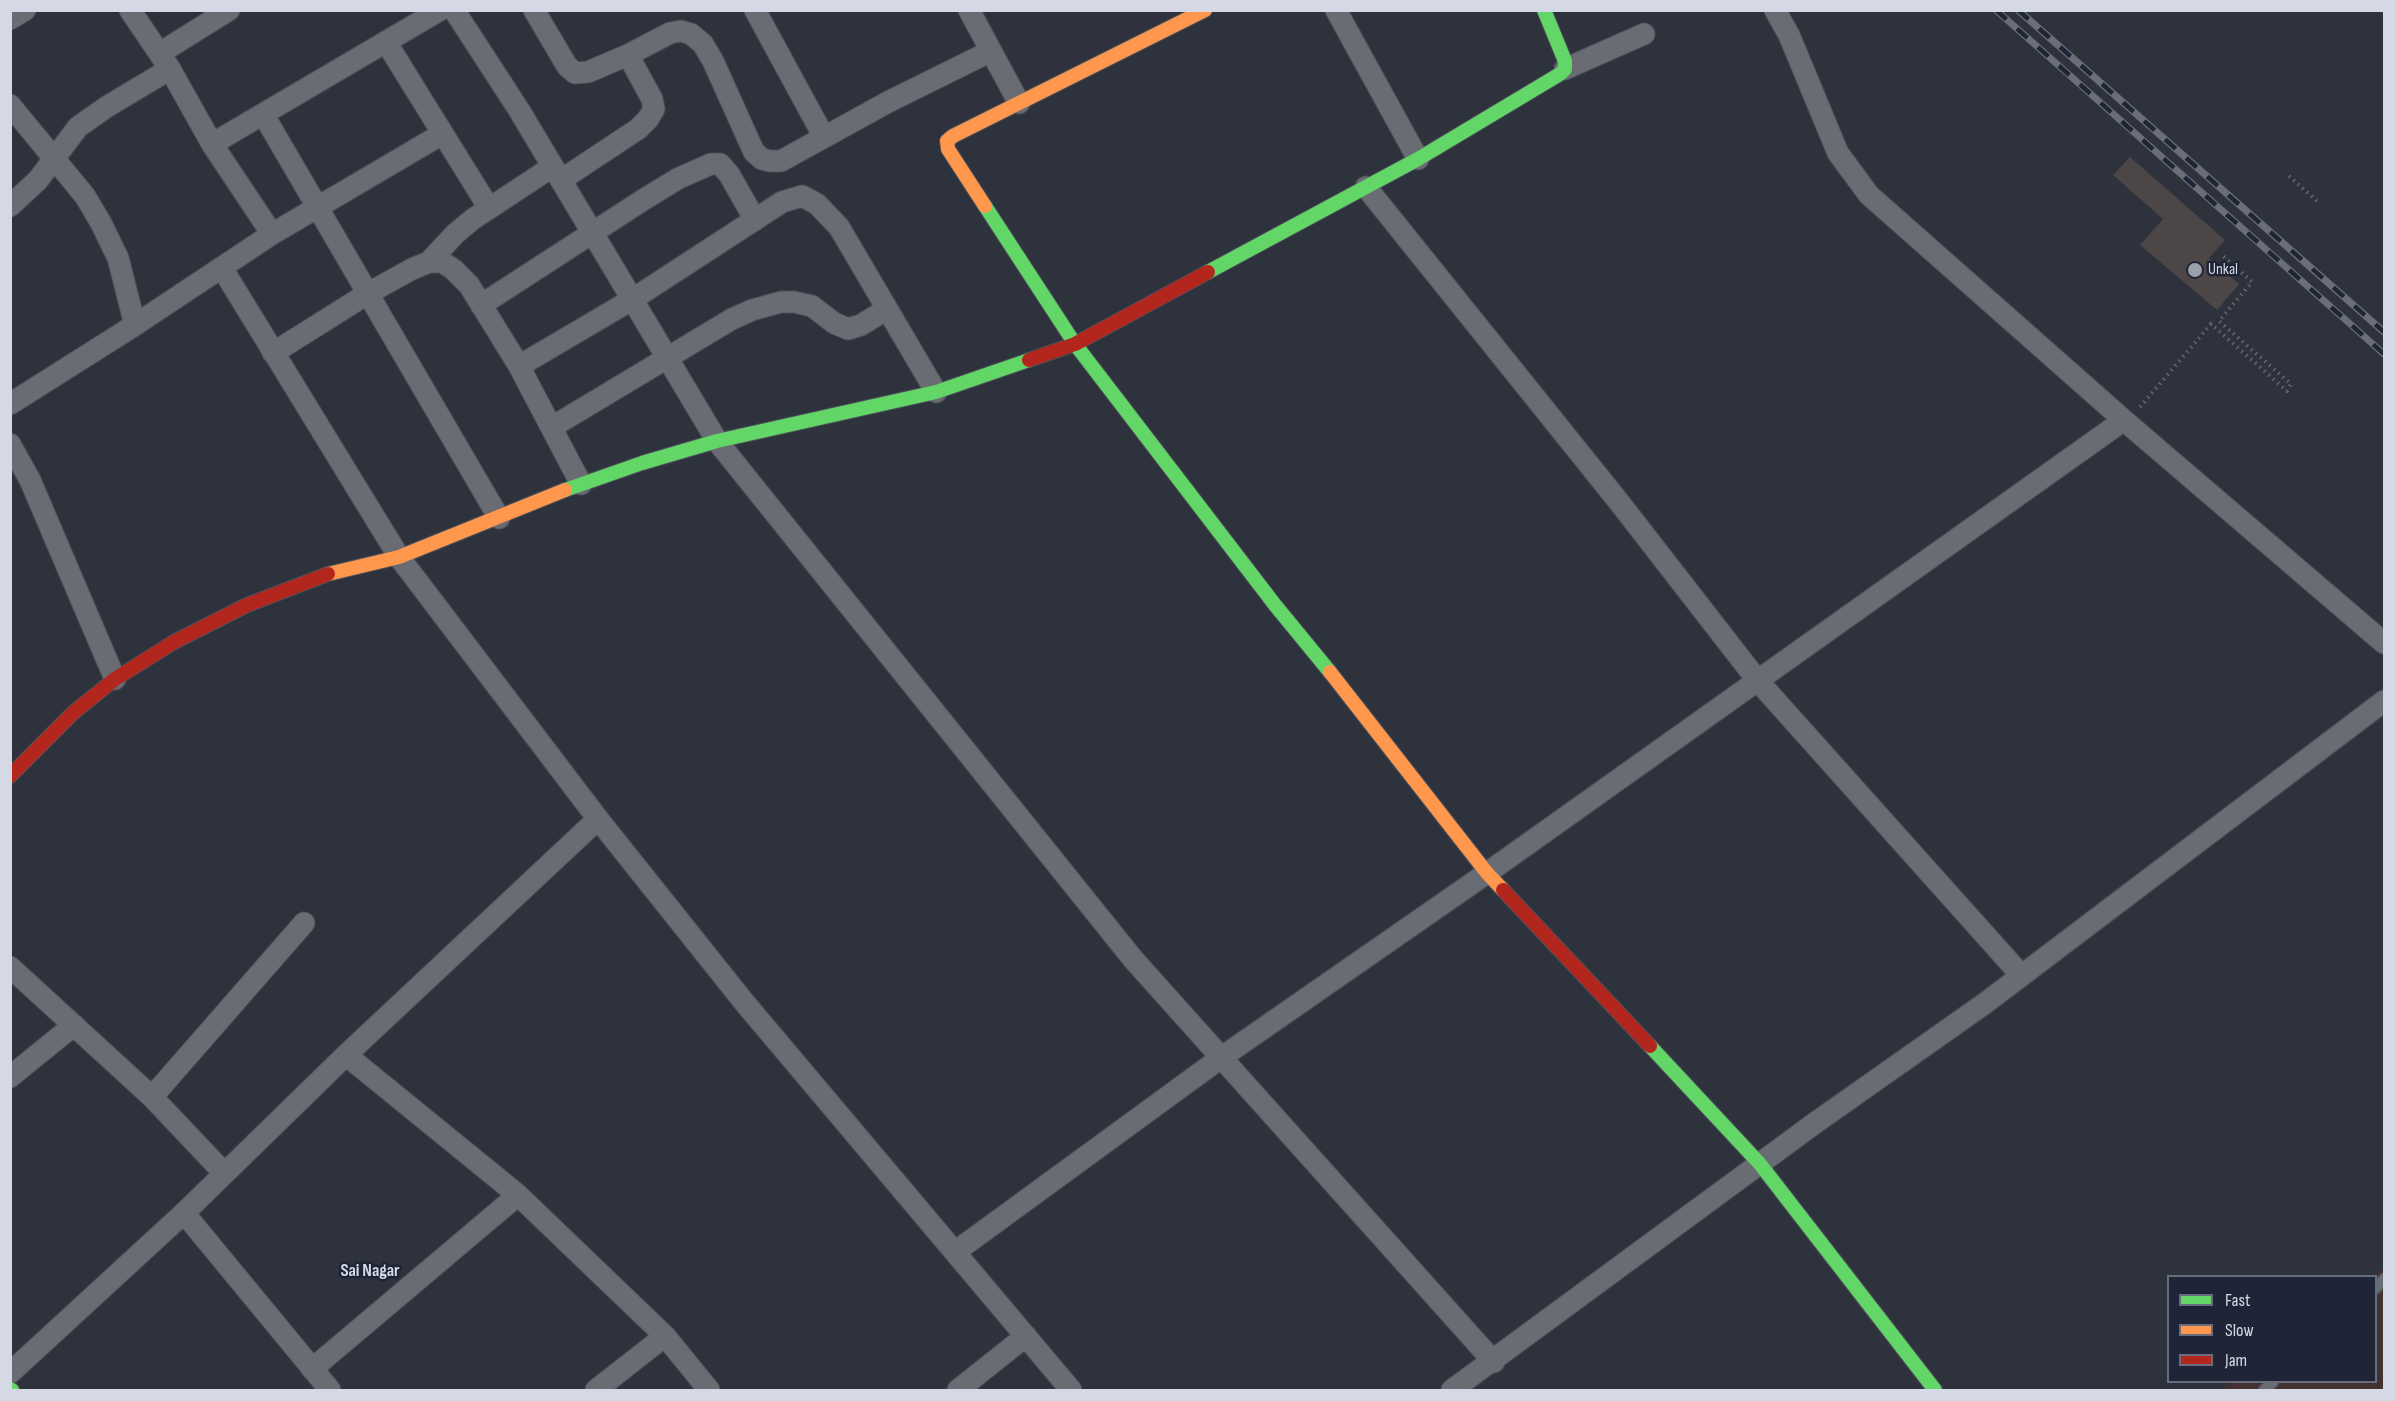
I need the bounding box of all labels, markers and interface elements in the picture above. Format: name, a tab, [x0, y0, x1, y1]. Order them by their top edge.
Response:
place label: Unkal	[2208, 260, 2238, 280]
marker: Unkal	[2186, 261, 2204, 279]
district label: Sai Nagar	[340, 1260, 400, 1282]
legend	[2167, 1275, 2377, 1383]
text: Fast	[2225, 1290, 2250, 1311]
text: Slow	[2225, 1320, 2254, 1341]
text: Jam	[2225, 1350, 2247, 1371]

